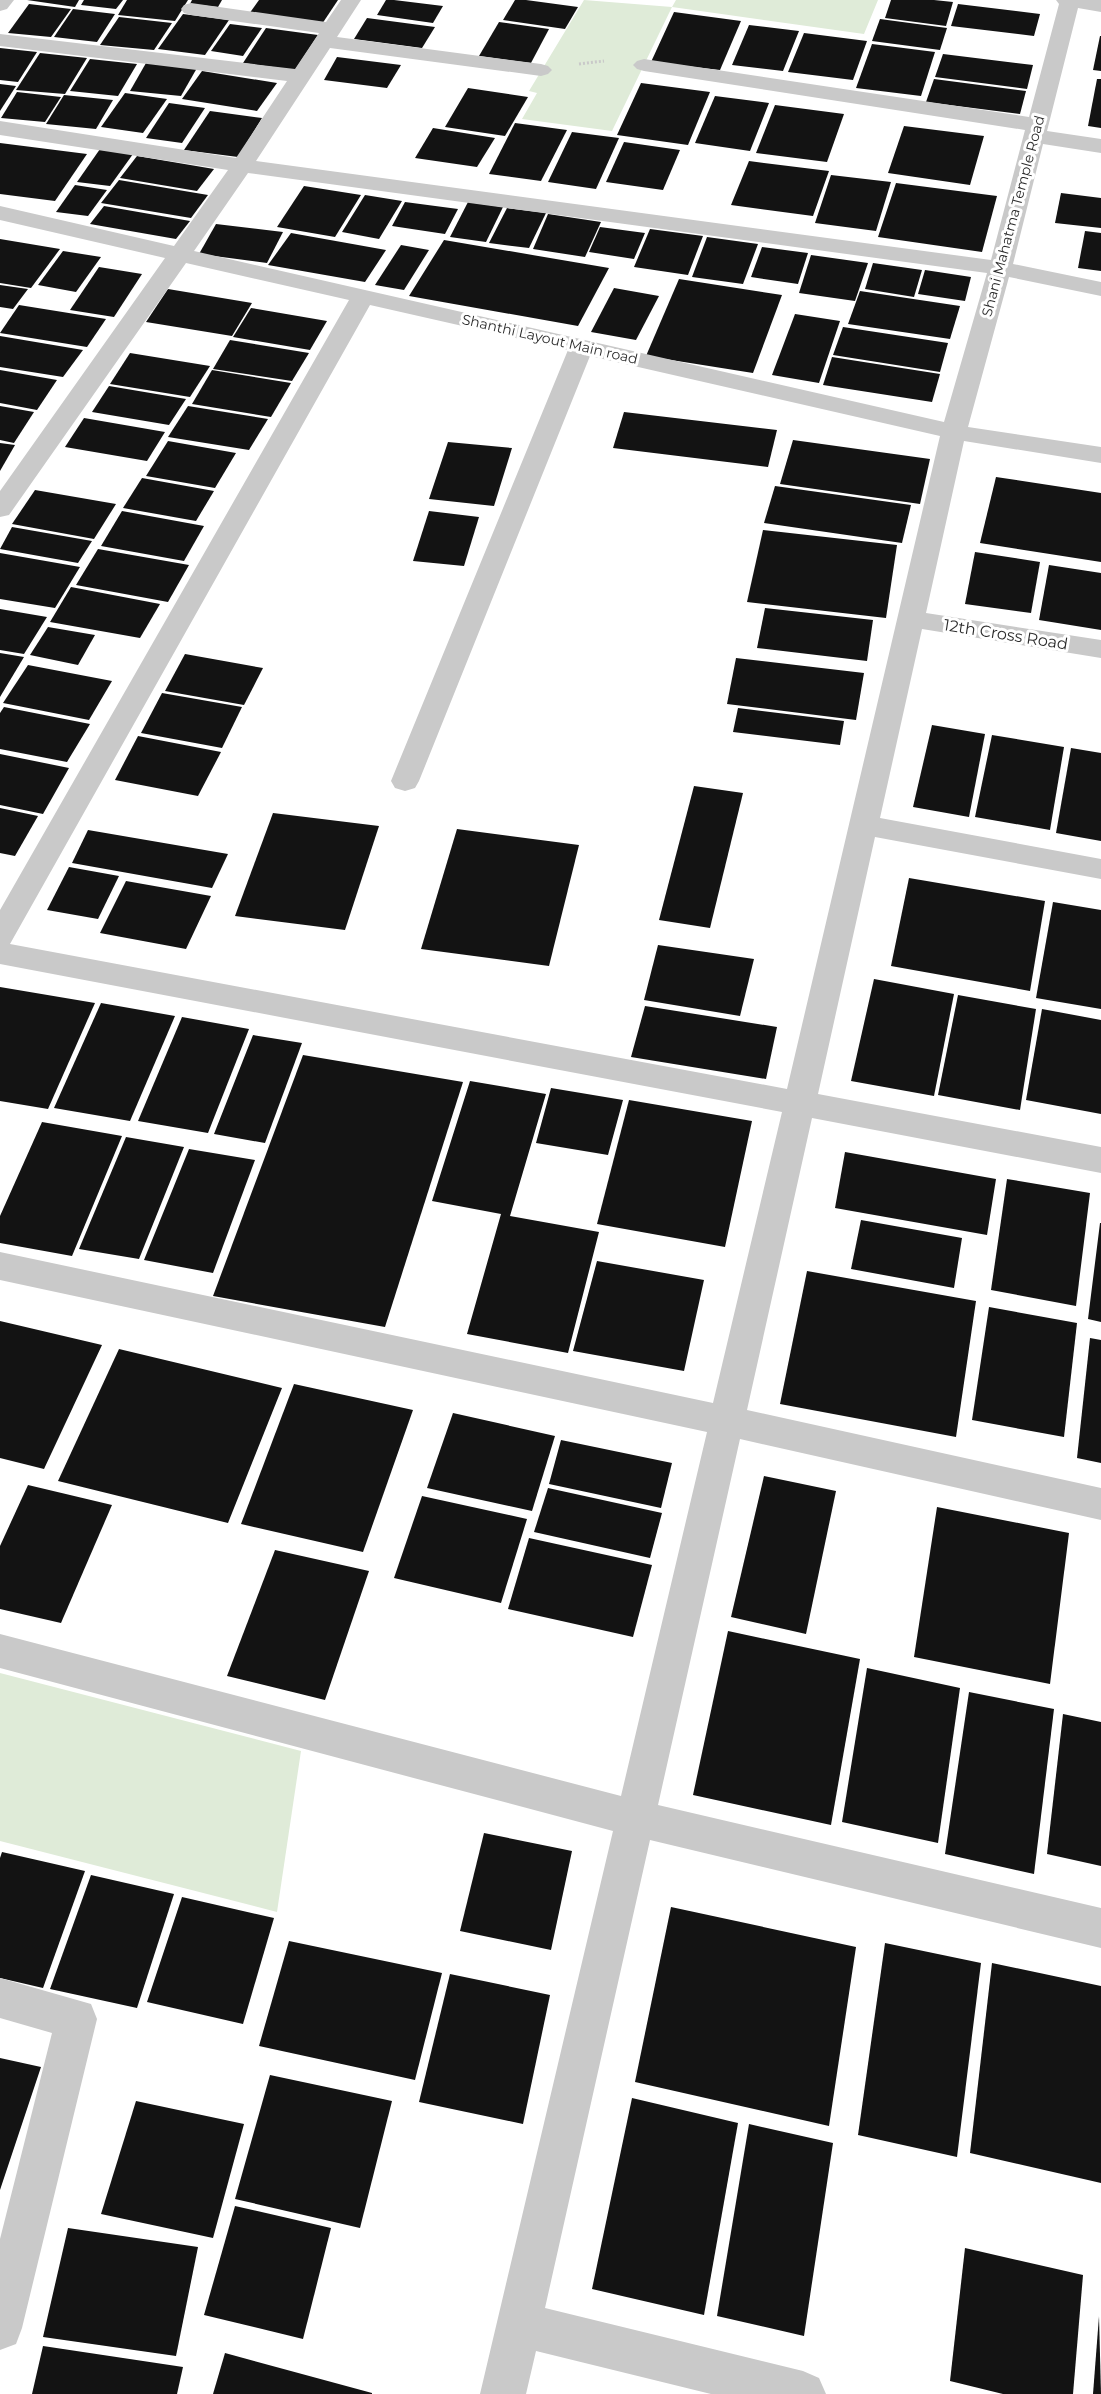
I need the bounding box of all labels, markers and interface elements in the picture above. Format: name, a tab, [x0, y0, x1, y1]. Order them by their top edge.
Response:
street label: Shani Mahatma Temple Road	[977, 113, 1049, 319]
street label: Shanthi Layout Main road	[460, 310, 640, 368]
street label: 12th Cross Road	[942, 615, 1069, 654]

